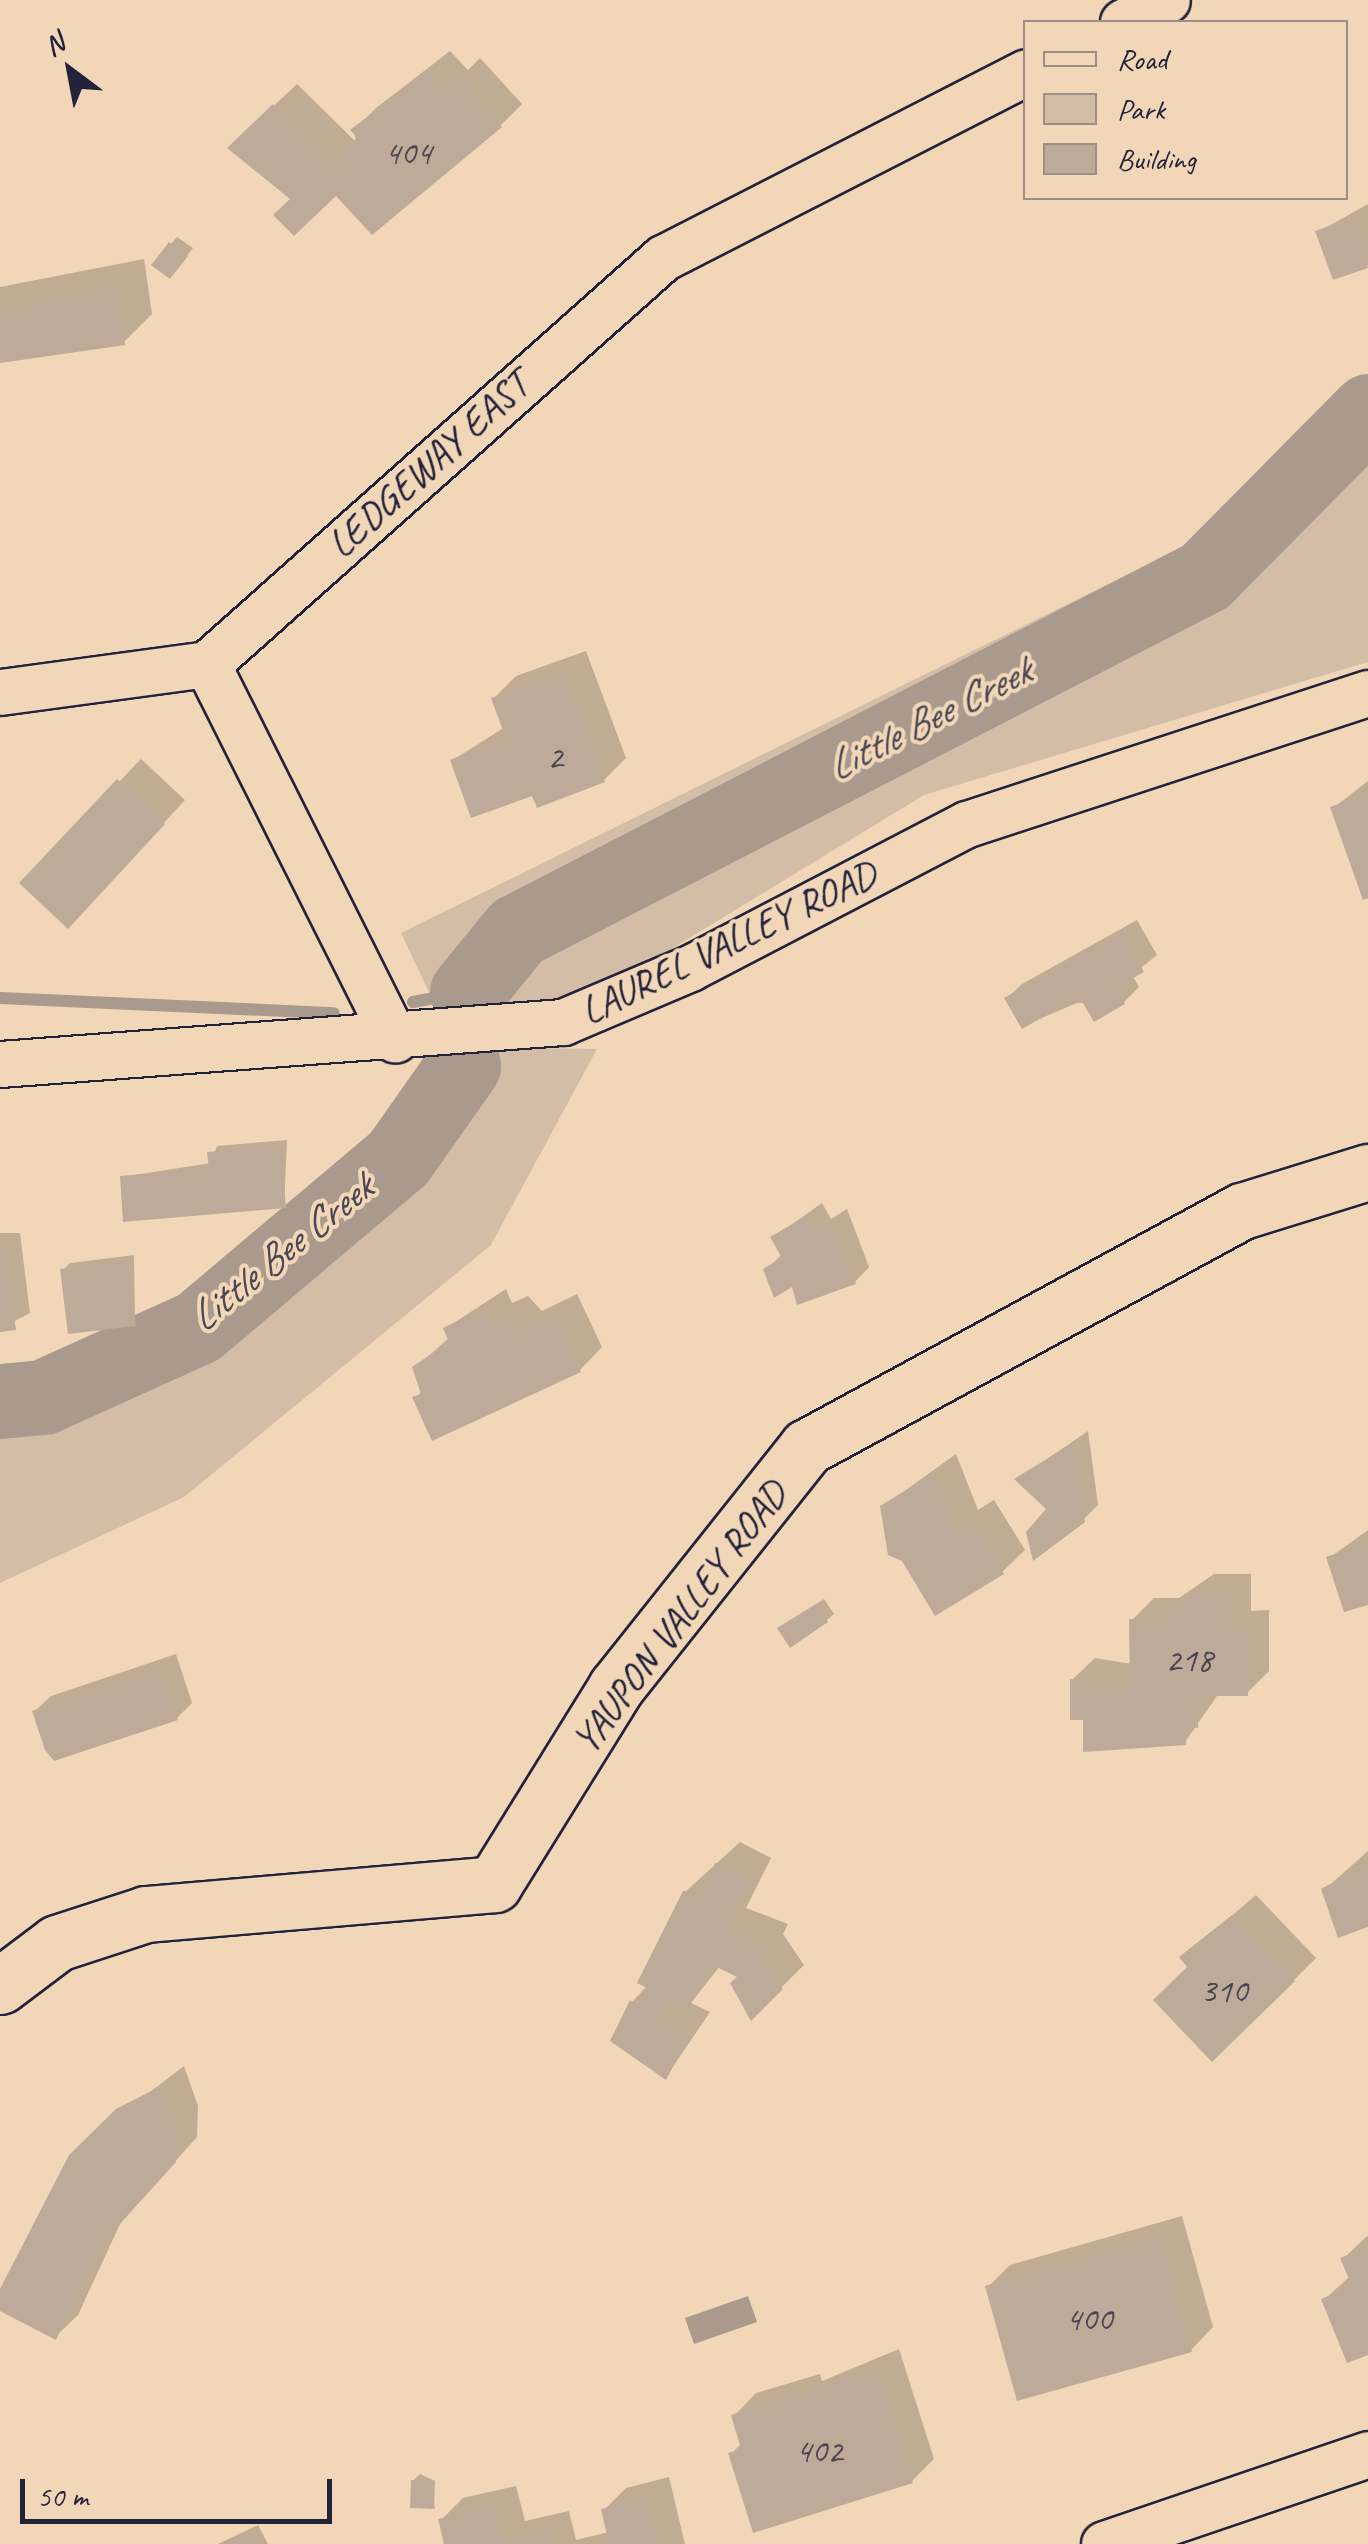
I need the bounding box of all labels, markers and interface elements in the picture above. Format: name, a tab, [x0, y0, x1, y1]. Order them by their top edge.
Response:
north arrow	[20, 20, 120, 120]
legend	[1023, 20, 1348, 200]
text: N	[37, 25, 70, 64]
text: Road	[1117, 40, 1167, 78]
text: Park	[1117, 90, 1165, 128]
house number: 404	[384, 132, 432, 174]
text: Building	[1117, 140, 1196, 178]
street label: LEDGEWAY EAST	[317, 360, 539, 568]
water label: Little Bee Creek	[819, 646, 1039, 792]
house number: 2	[547, 736, 563, 778]
street label: LAUREL VALLEY ROAD	[572, 849, 884, 1035]
water label: Little Bee Creek	[179, 1164, 383, 1342]
street label: YAUPON VALLEY ROAD	[561, 1471, 797, 1763]
house number: 218	[1165, 1639, 1213, 1681]
house number: 310	[1200, 1970, 1248, 2012]
house number: 400	[1065, 2298, 1113, 2340]
house number: 402	[795, 2430, 843, 2472]
scale bar	[25, 2459, 338, 2521]
text: 50 m	[37, 2477, 88, 2515]

